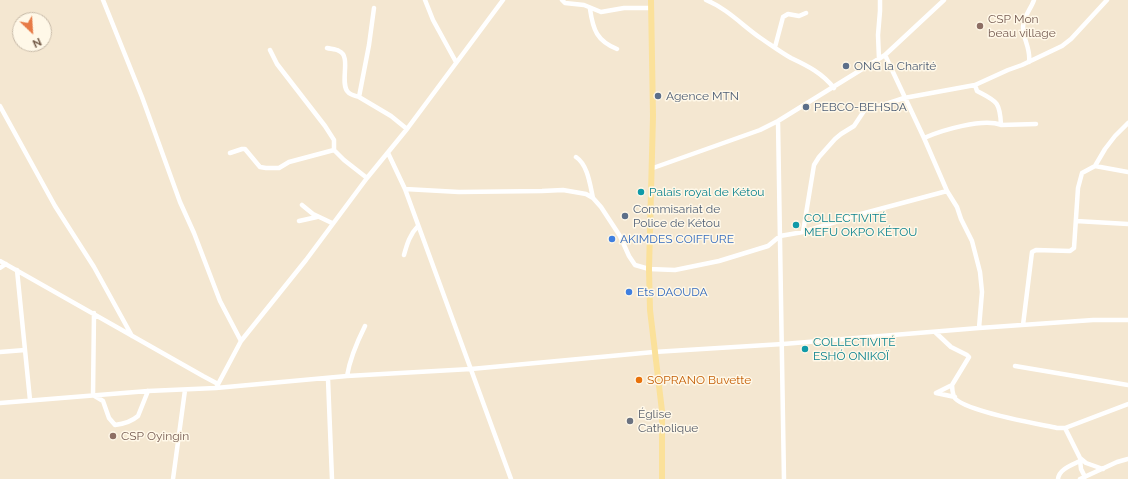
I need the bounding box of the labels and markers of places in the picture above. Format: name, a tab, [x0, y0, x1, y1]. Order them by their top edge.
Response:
place label: CSP Mon beau village	[988, 12, 1056, 40]
marker: CSP Mon beau village	[975, 21, 985, 31]
place label: ONG la Charité	[854, 59, 936, 73]
marker: ONG la Charité	[841, 61, 851, 71]
place label: Agence MTN	[666, 89, 739, 103]
marker: Agence MTN	[653, 91, 663, 101]
place label: PEBCO-BEHSDA	[814, 100, 907, 114]
marker: PEBCO-BEHSDA	[801, 102, 811, 112]
place label: Palais royal de Kétou	[649, 185, 764, 199]
marker: Palais royal de Kétou	[636, 187, 646, 197]
place label: Commisariat de Police de Kétou	[633, 202, 720, 230]
marker: Commisariat de Police de Kétou	[620, 211, 630, 221]
place label: COLLECTIVITÉ MEFU OKPO KÉTOU	[804, 211, 917, 239]
marker: COLLECTIVITÉ MEFU OKPO KÉTOU	[791, 220, 801, 230]
place label: AKIMDES COIFFURE	[620, 232, 734, 246]
marker: AKIMDES COIFFURE	[607, 234, 617, 244]
place label: Ets DAOUDA	[637, 285, 708, 299]
marker: Ets DAOUDA	[624, 287, 634, 297]
place label: COLLECTIVITÉ ESHÓ ONIKOÏ	[813, 335, 896, 363]
marker: COLLECTIVITÉ ESHÓ ONIKOÏ	[800, 344, 810, 354]
place label: SOPRANO Buvette	[647, 373, 751, 387]
marker: SOPRANO Buvette	[634, 375, 644, 385]
place label: Église Catholique	[638, 407, 698, 435]
marker: Église Catholique	[625, 416, 635, 426]
place label: CSP Oyingin	[121, 429, 189, 443]
marker: CSP Oyingin	[108, 431, 118, 441]

